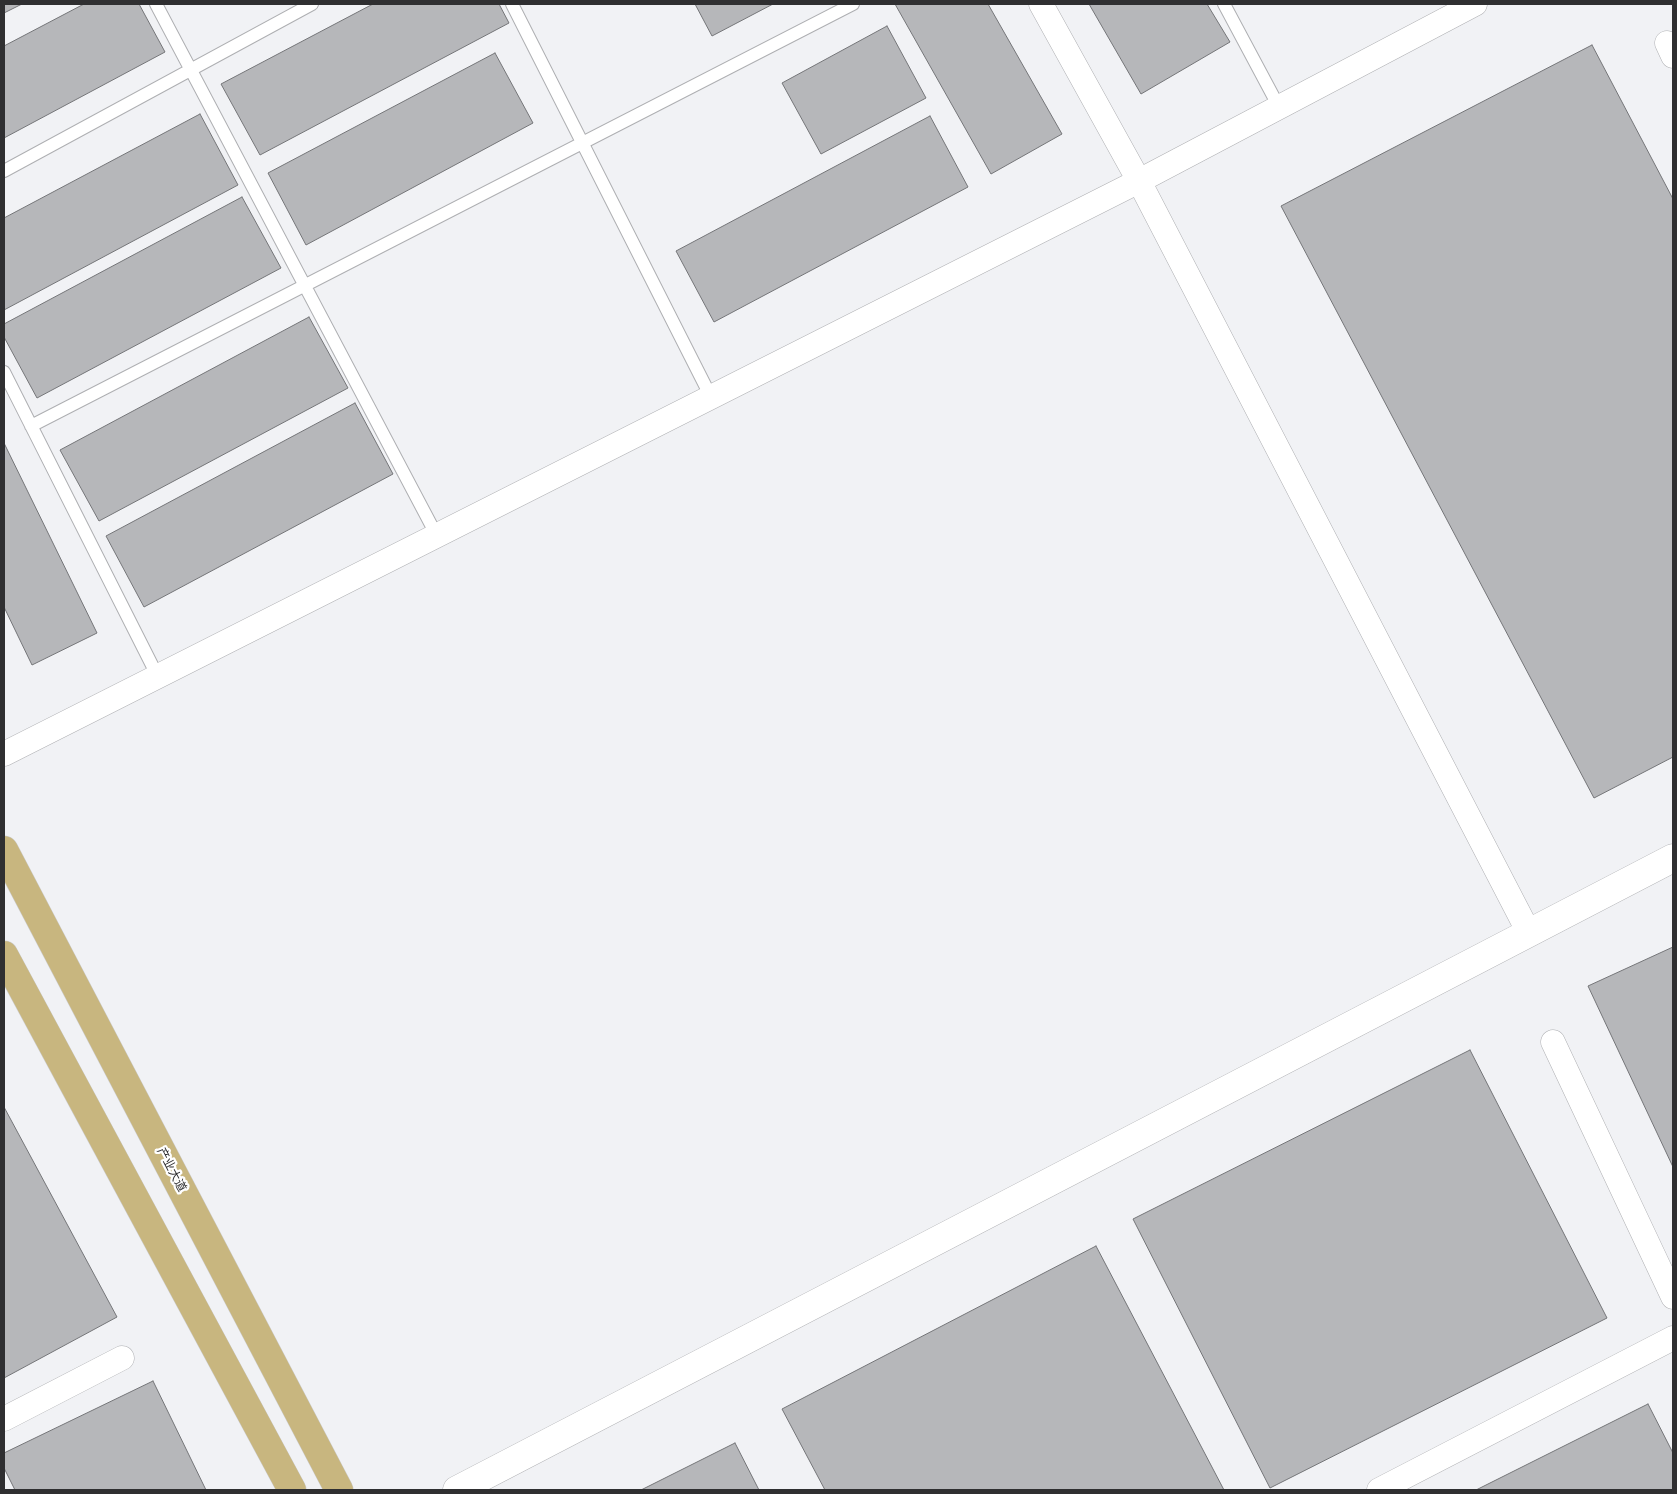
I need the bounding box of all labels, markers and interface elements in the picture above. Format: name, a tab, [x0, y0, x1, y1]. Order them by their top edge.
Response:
street label: 产业大道	[153, 1145, 189, 1195]

